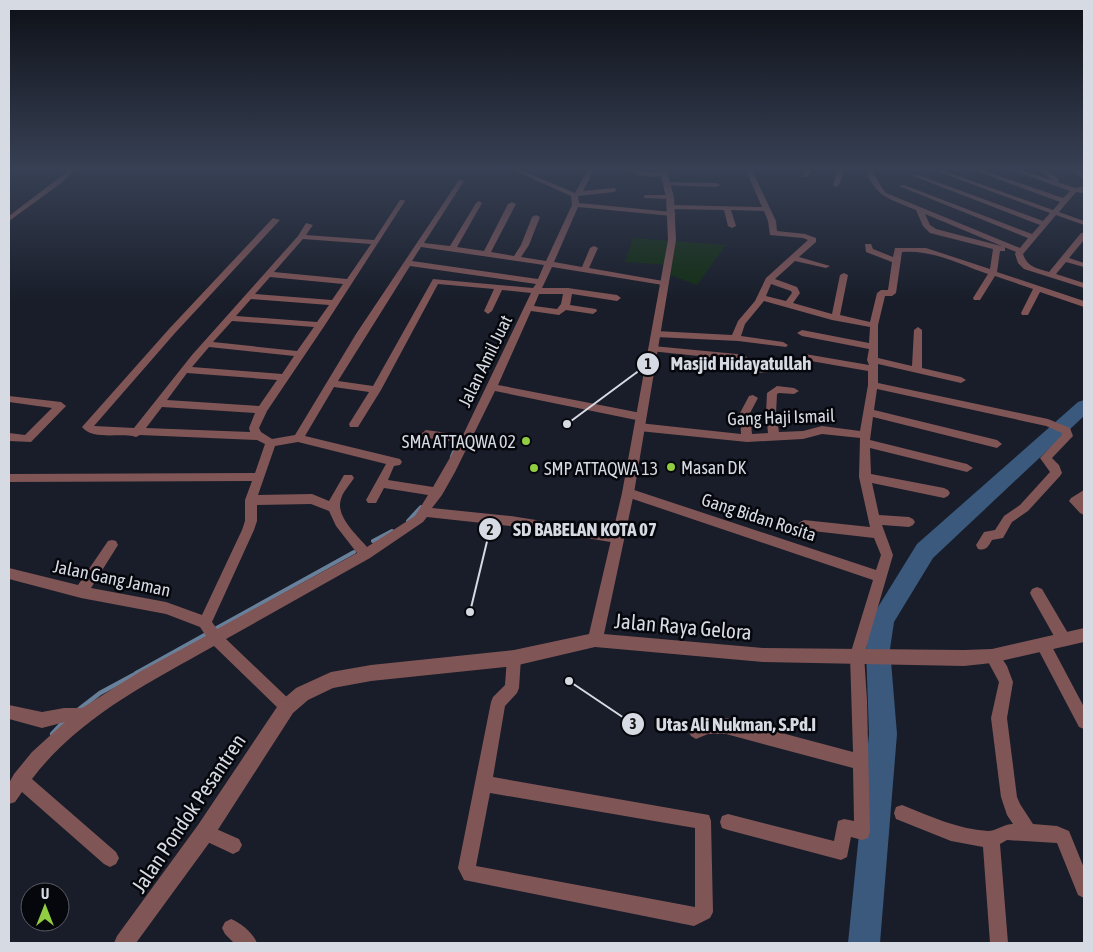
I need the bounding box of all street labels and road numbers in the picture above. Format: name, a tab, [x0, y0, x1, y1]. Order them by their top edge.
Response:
street label: Jalan Amil Juat	[454, 312, 516, 410]
street label: Gang Haji Ismail	[727, 405, 835, 429]
street label: Gang Bidan Rosita	[699, 489, 819, 545]
street label: Jalan Gang Jaman	[51, 555, 173, 601]
street label: Jalan Raya Gelora	[613, 608, 753, 644]
street label: Jalan Pondok Pesantren	[126, 729, 250, 897]

